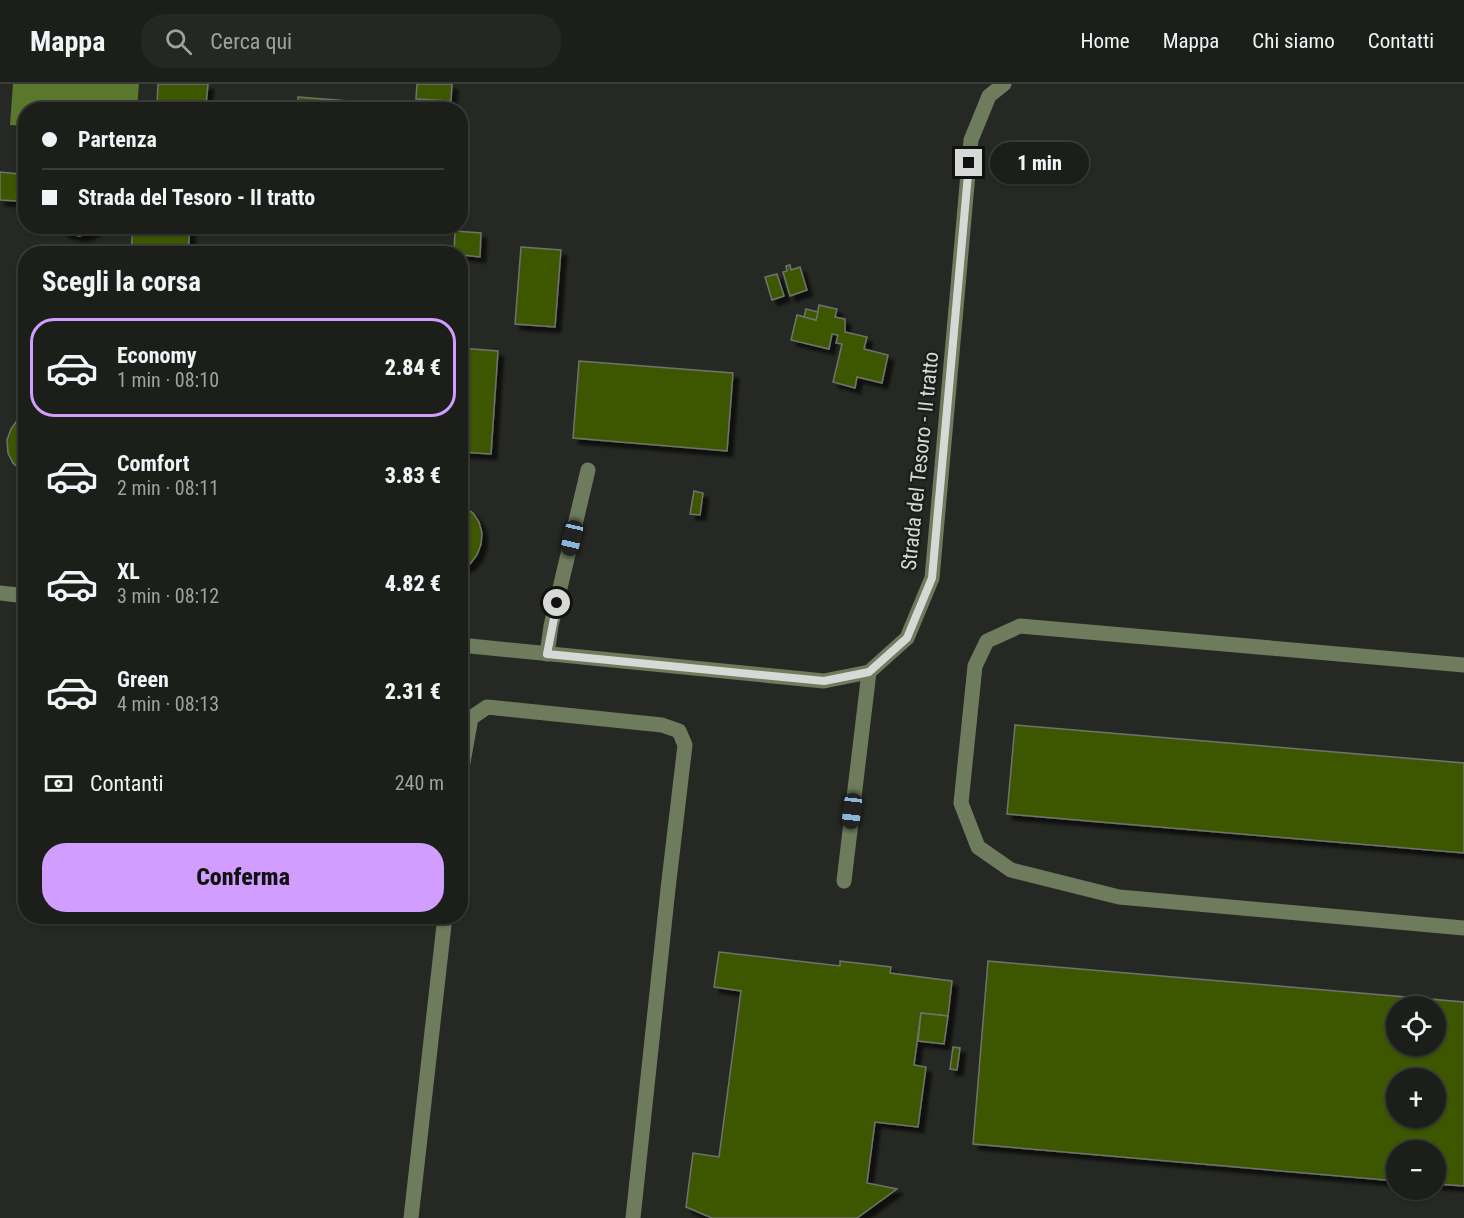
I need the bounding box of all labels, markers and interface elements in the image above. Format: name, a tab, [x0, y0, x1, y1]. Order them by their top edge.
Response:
search box	[141, 14, 561, 68]
text: Mappa	[30, 25, 105, 58]
icon: search	[162, 25, 195, 58]
text: Cerca qui	[210, 29, 292, 54]
text: Home	[1080, 29, 1130, 53]
text: Mappa	[1163, 29, 1219, 53]
text: Chi siamo	[1252, 29, 1335, 53]
text: Contatti	[1368, 29, 1434, 53]
text: Partenza	[78, 127, 157, 152]
callout: 1 min	[990, 142, 1089, 184]
route end	[955, 149, 982, 176]
text: 1 min	[1017, 151, 1062, 175]
text: Strada del Tesoro - II tratto	[78, 185, 315, 210]
text: Scegli la corsa	[42, 266, 201, 298]
icon: car	[45, 341, 99, 395]
text: Economy	[117, 343, 197, 368]
street label: Strada del Tesoro - II tratto	[897, 350, 943, 572]
text: 2.84 €	[385, 355, 441, 380]
text: 1 min · 08:10	[117, 368, 219, 392]
icon: car	[45, 449, 99, 503]
text: Comfort	[117, 451, 190, 476]
text: 3.83 €	[385, 463, 441, 488]
text: 2 min · 08:11	[117, 476, 219, 500]
car	[559, 518, 585, 558]
icon: car	[45, 557, 99, 611]
text: XL	[117, 559, 140, 584]
text: 4.82 €	[385, 571, 441, 596]
text: 3 min · 08:12	[117, 584, 219, 608]
route start	[543, 589, 570, 616]
icon: car	[45, 665, 99, 719]
text: Green	[117, 667, 169, 692]
text: 2.31 €	[385, 679, 441, 704]
text: 4 min · 08:13	[117, 692, 219, 716]
icon: cash	[42, 767, 75, 800]
text: Contanti	[90, 771, 163, 796]
text: 240 m	[395, 771, 444, 795]
car	[841, 792, 863, 830]
button: Conferma	[42, 843, 444, 912]
map controls	[1386, 996, 1446, 1200]
button: locate	[1386, 996, 1446, 1056]
button: +	[1386, 1068, 1446, 1128]
button: −	[1386, 1140, 1446, 1200]

